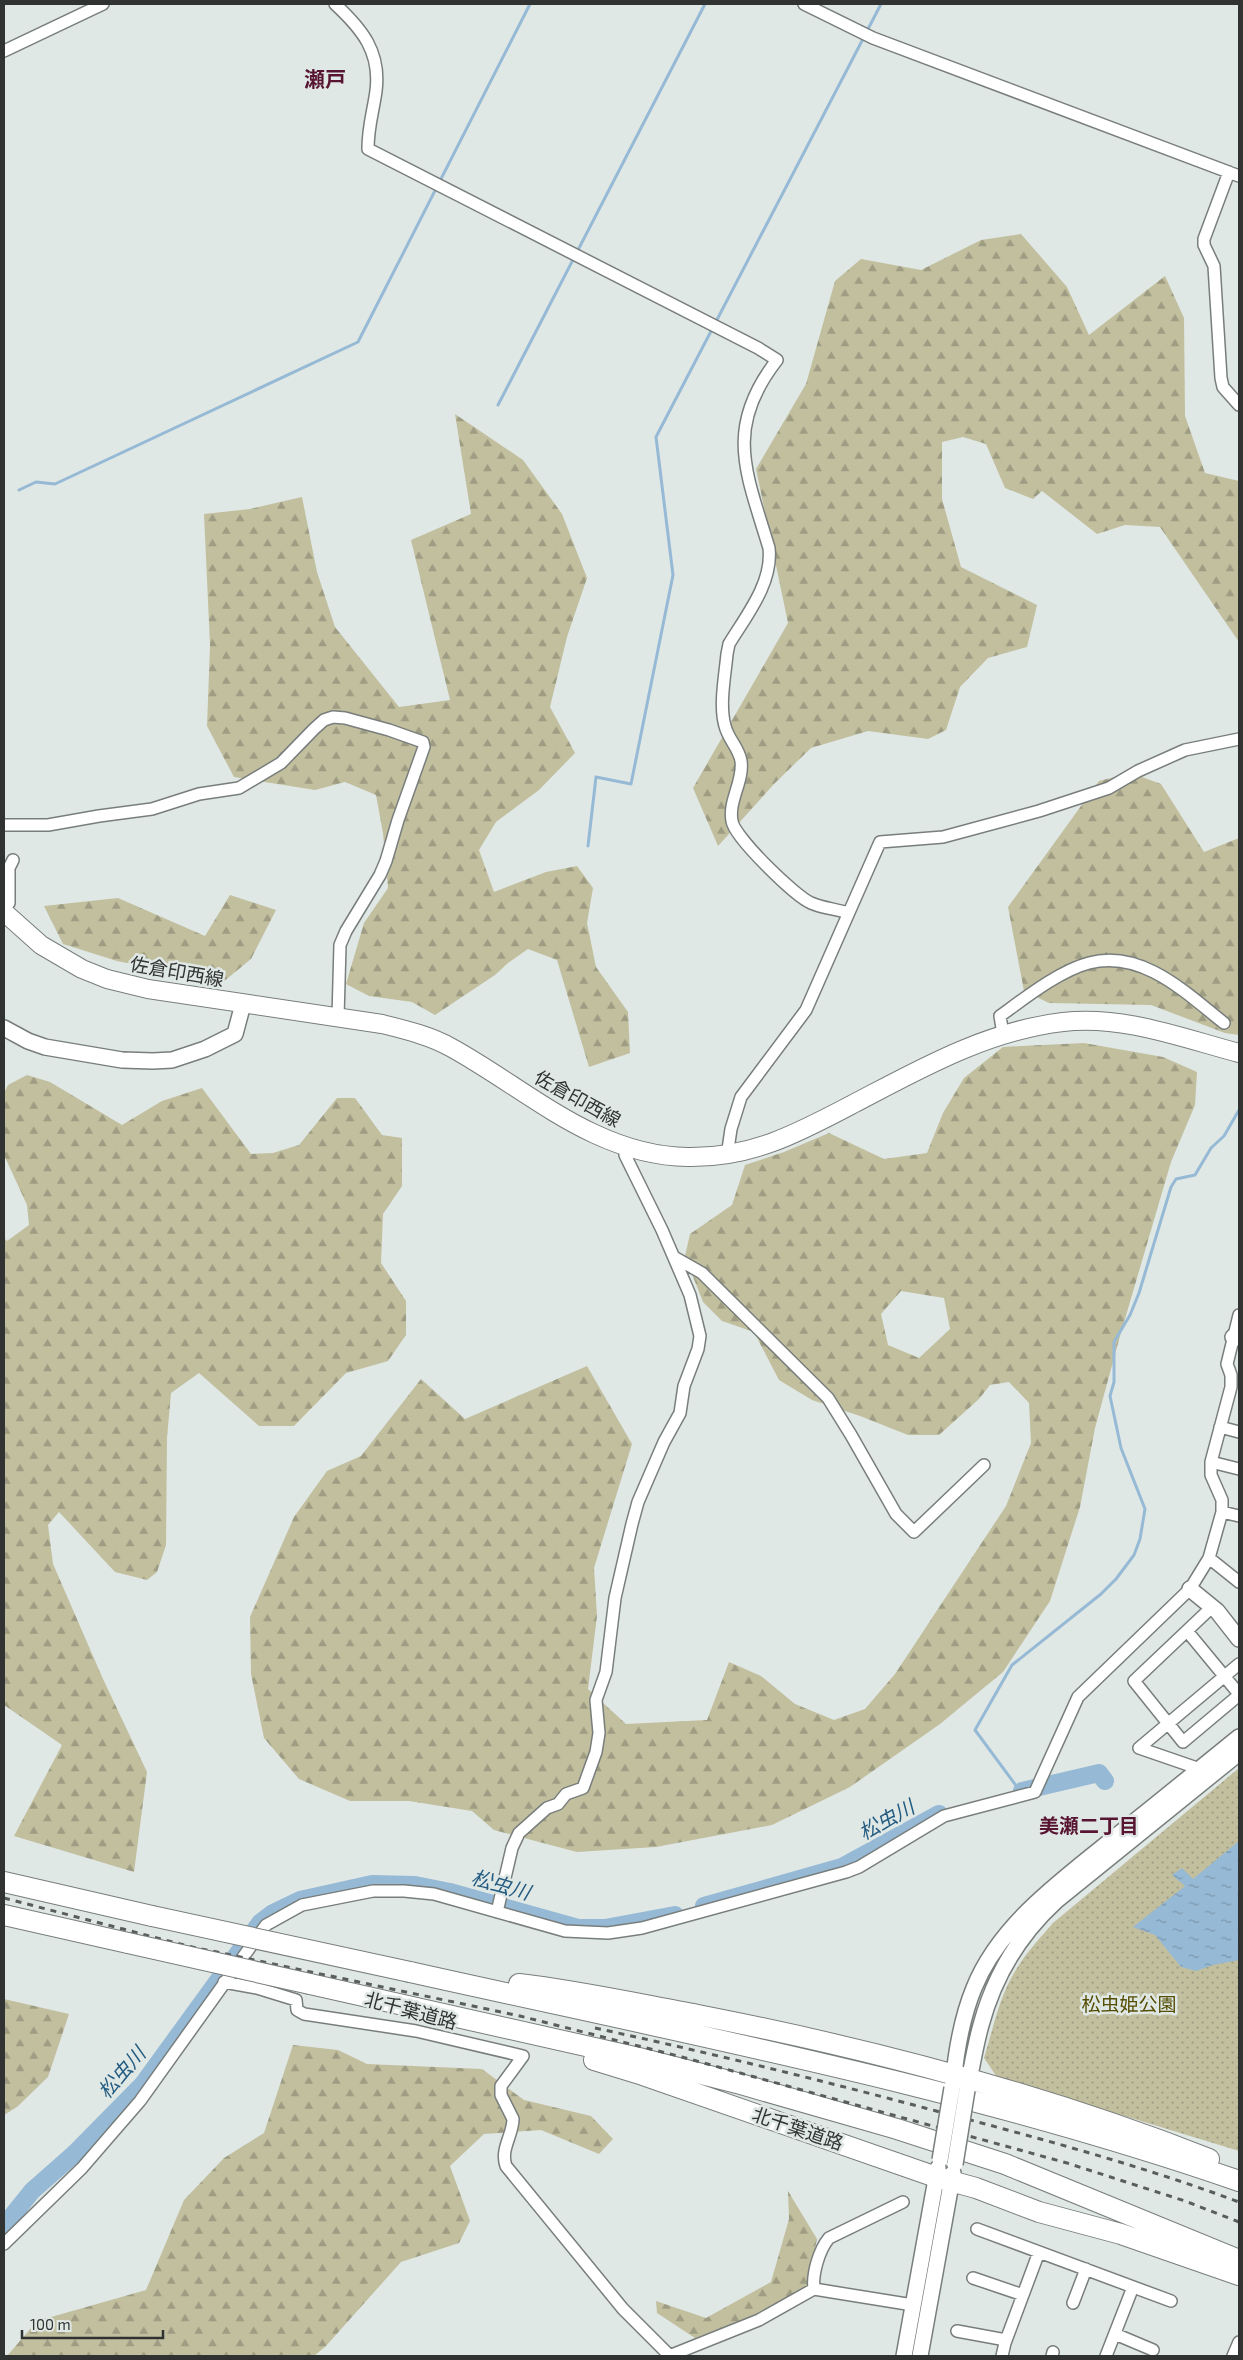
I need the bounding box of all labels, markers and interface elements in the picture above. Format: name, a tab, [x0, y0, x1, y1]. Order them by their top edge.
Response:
district label: 瀬戸	[304, 66, 346, 91]
street label: 佐倉印西線	[128, 951, 226, 991]
street label: 佐倉印西線	[531, 1065, 625, 1131]
water label: 松虫川	[854, 1793, 920, 1844]
district label: 美瀬二丁目	[1039, 1813, 1139, 1837]
water label: 松虫川	[469, 1864, 535, 1904]
street label: 北千葉道路	[362, 1987, 460, 2033]
park label: 松虫姫公園	[1081, 1992, 1177, 2015]
water label: 松虫川	[92, 2040, 151, 2103]
street label: 北千葉道路	[749, 2102, 847, 2154]
scale bar	[22, 2308, 164, 2340]
text: 100 m	[30, 2315, 71, 2333]

